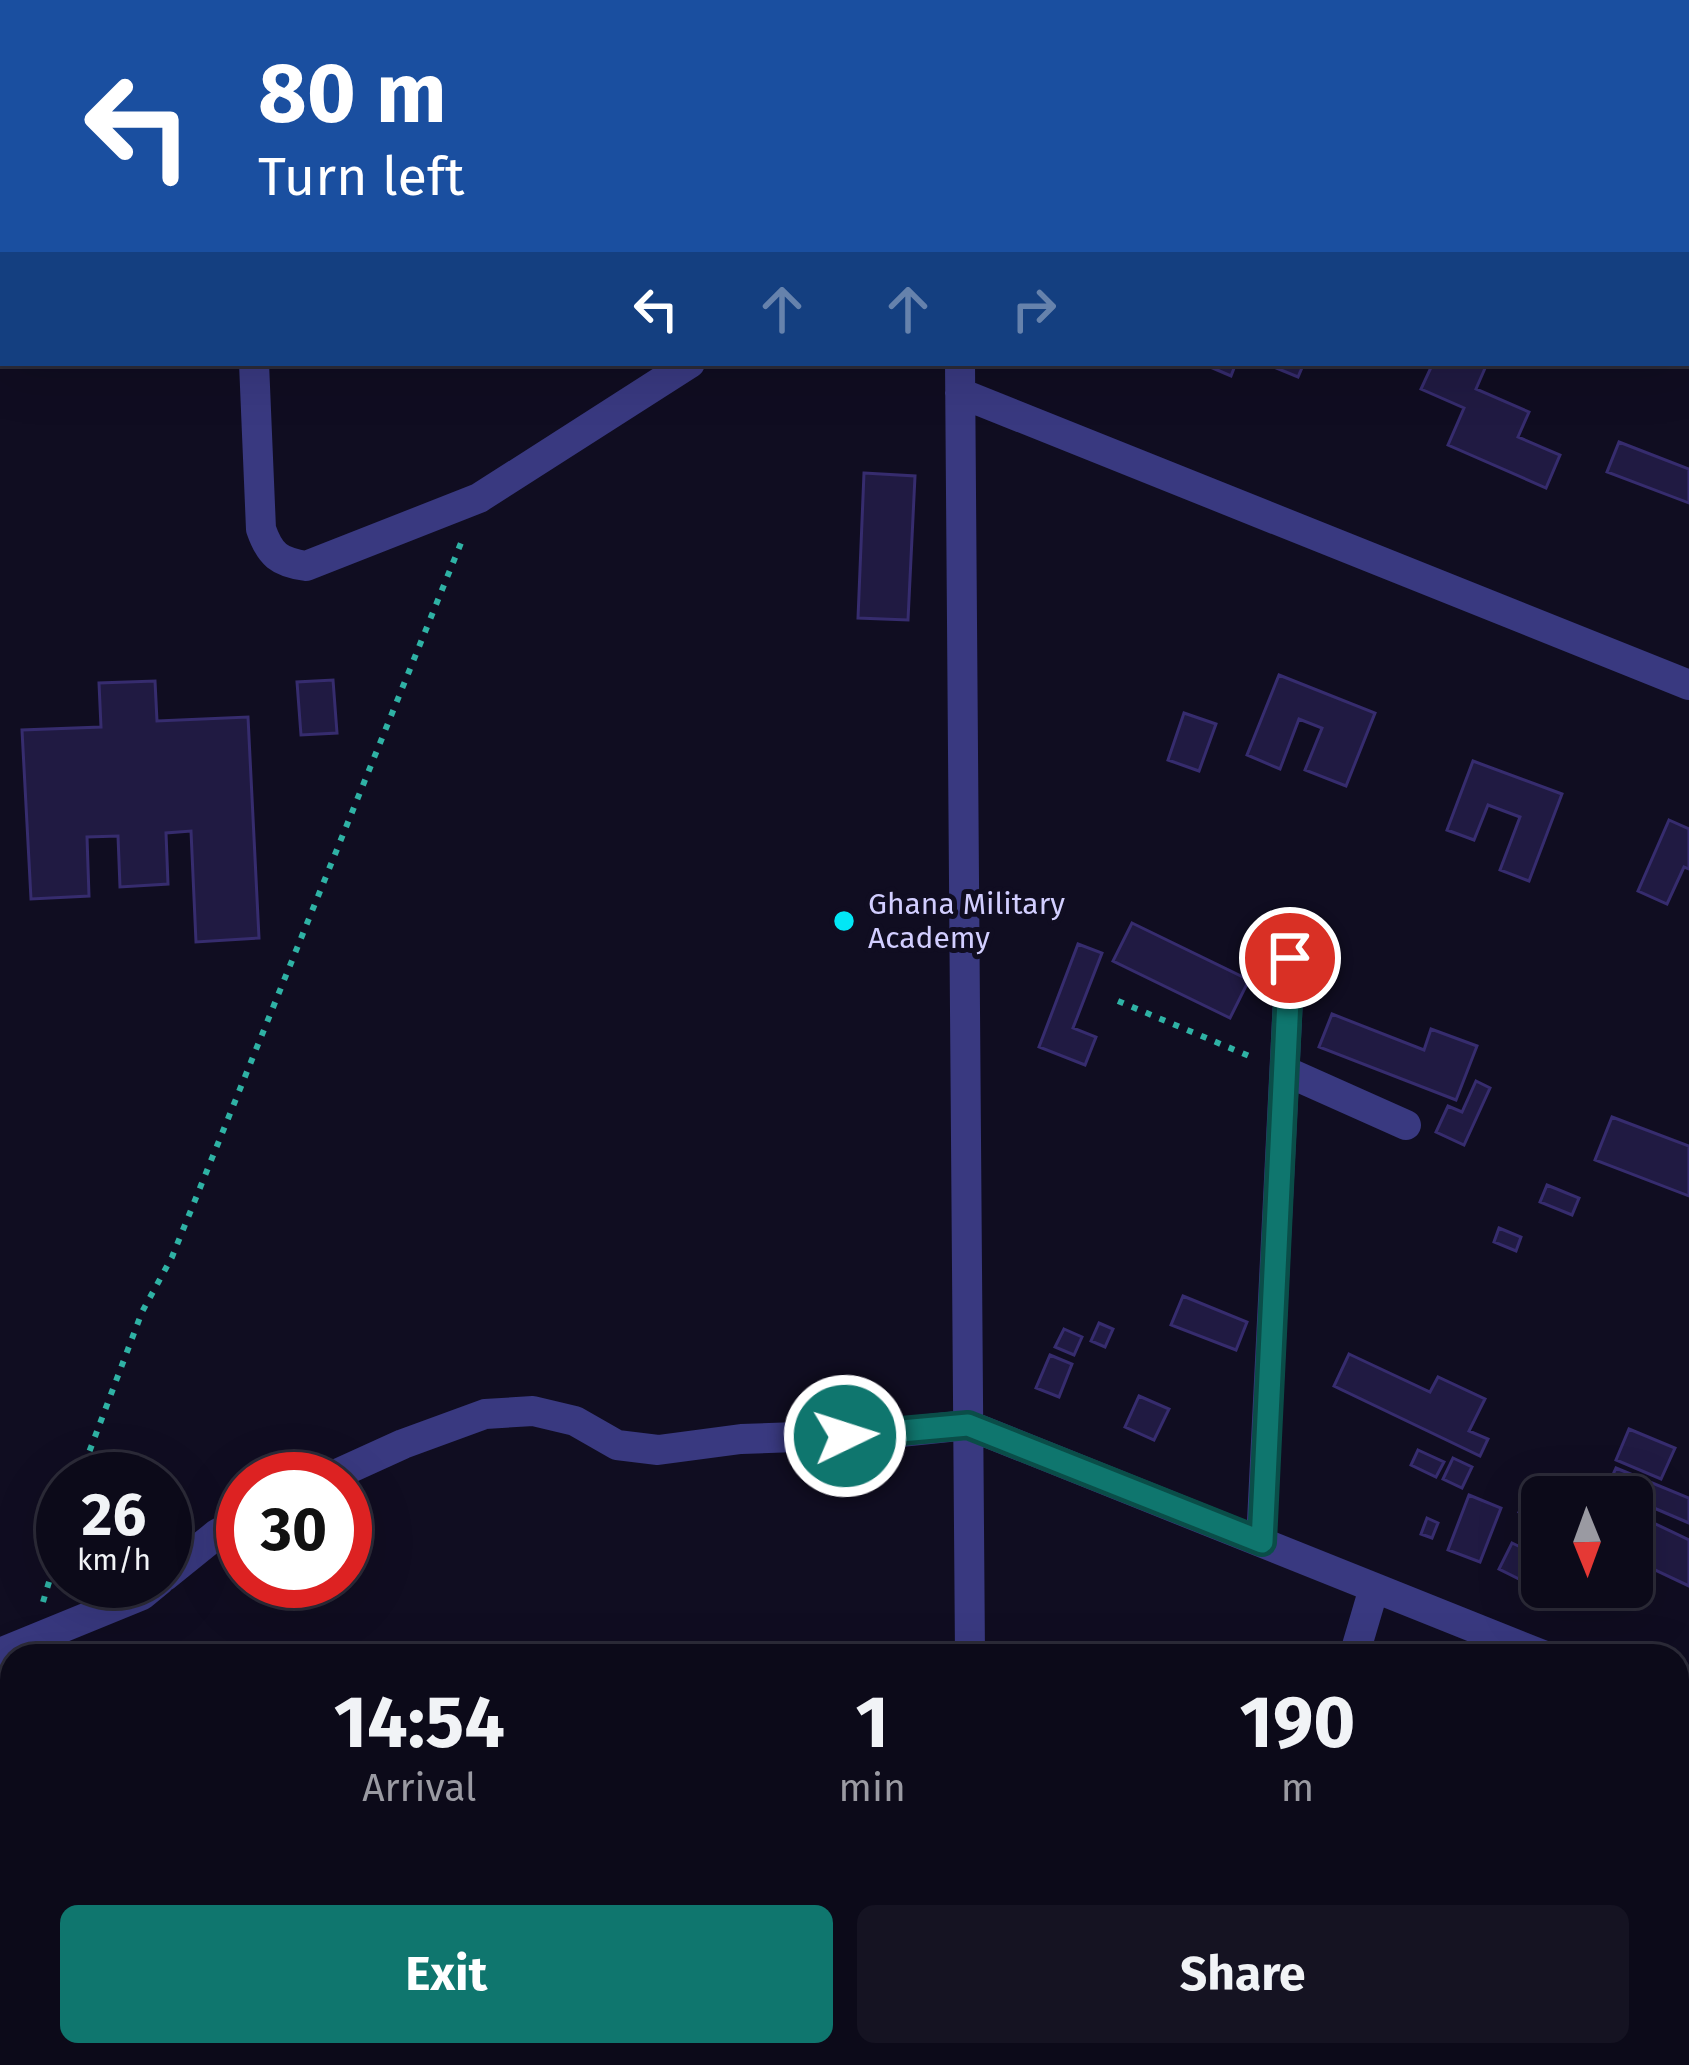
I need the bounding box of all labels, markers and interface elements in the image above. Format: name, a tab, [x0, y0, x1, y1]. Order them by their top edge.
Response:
text: 80 m	[258, 43, 447, 144]
icon: left	[60, 48, 216, 204]
text: Turn left	[258, 145, 465, 209]
icon: left	[623, 276, 689, 342]
icon: ahead	[749, 276, 815, 342]
icon: ahead	[875, 276, 941, 342]
icon: right	[1001, 276, 1067, 342]
place label: Ghana Military Academy	[868, 886, 1065, 956]
pin	[1239, 907, 1341, 1009]
marker: Ghana Military Academy	[831, 908, 857, 934]
icon: arrive	[1257, 925, 1323, 991]
position arrow	[782, 1373, 908, 1499]
speed limit sign: 30	[216, 1452, 372, 1608]
north arrow	[1521, 1476, 1653, 1608]
map controls	[1521, 1476, 1653, 1608]
text: 26	[82, 1479, 146, 1551]
text: km/h	[77, 1542, 151, 1578]
text: 14:54	[334, 1680, 505, 1766]
text: 1	[855, 1680, 889, 1766]
text: 190	[1239, 1680, 1355, 1766]
text: Arrival	[362, 1765, 476, 1811]
text: min	[839, 1765, 906, 1811]
text: m	[1281, 1765, 1314, 1811]
button: Exit	[60, 1905, 833, 2043]
button: Share	[857, 1905, 1629, 2043]

